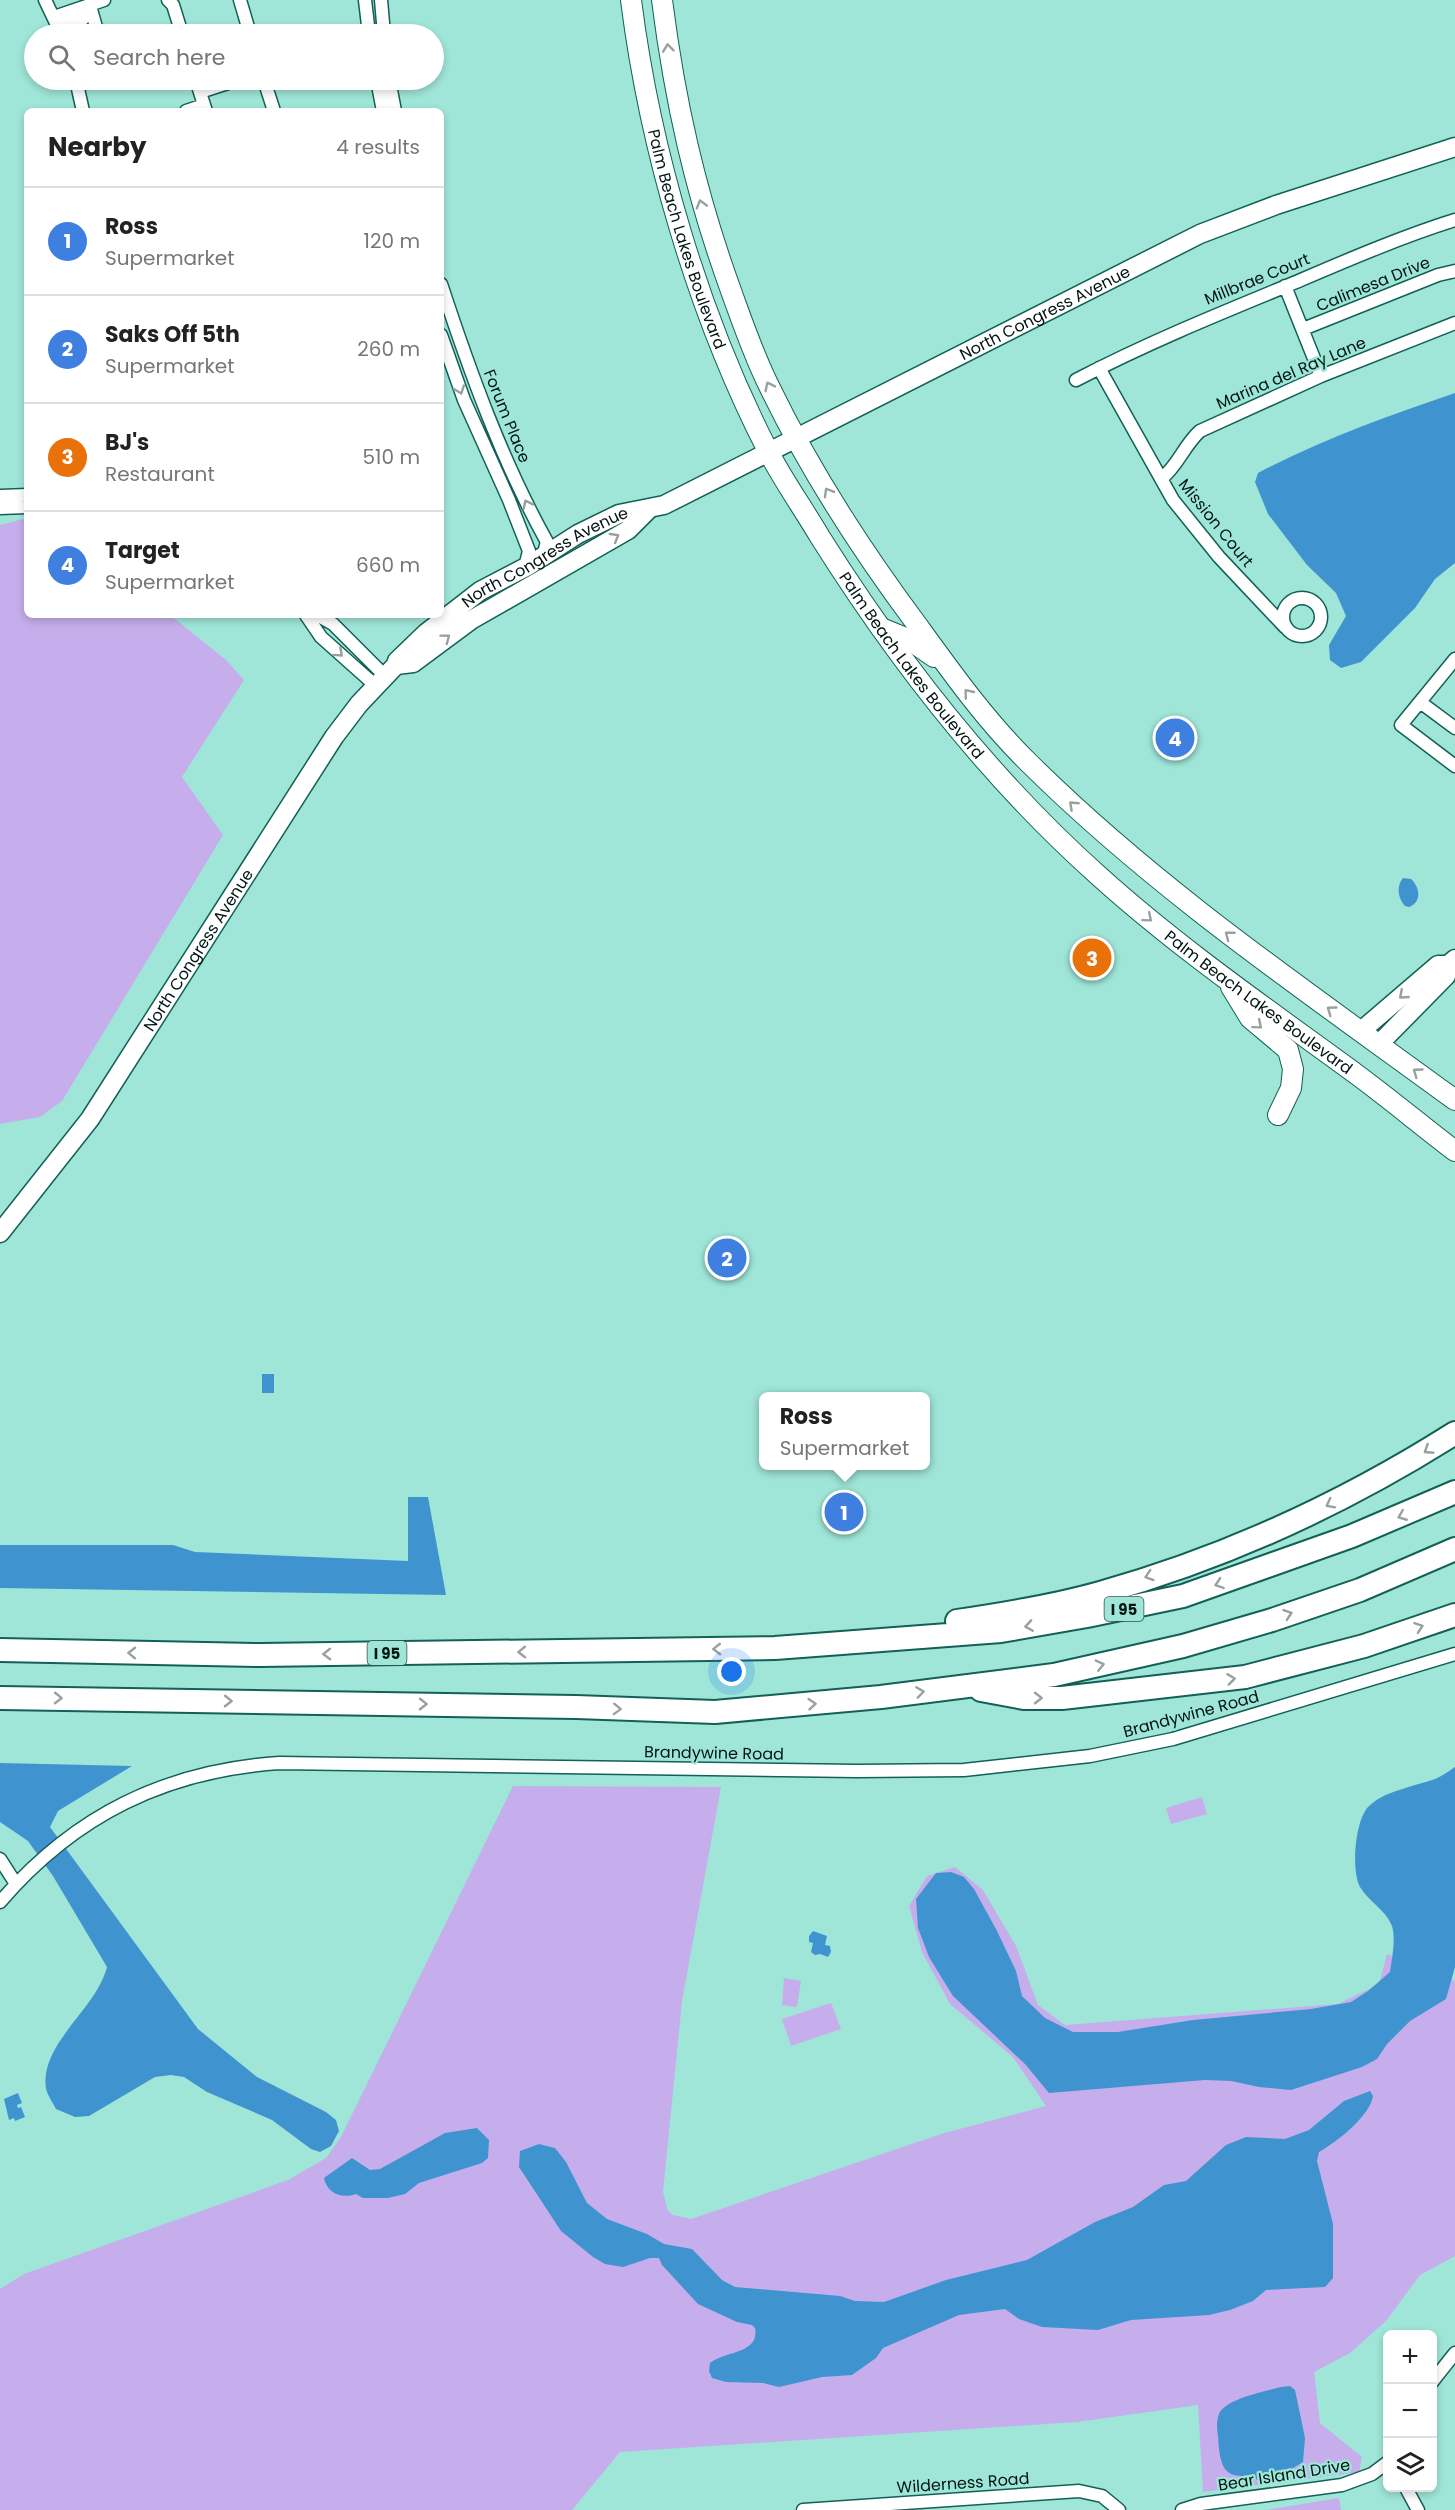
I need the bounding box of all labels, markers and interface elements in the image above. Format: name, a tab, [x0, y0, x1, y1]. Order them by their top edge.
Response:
search box	[24, 24, 444, 90]
icon: search	[45, 41, 78, 74]
text: Search here	[93, 42, 226, 73]
one-way arrow	[662, 44, 675, 53]
street label: Palm Beach Lakes Boulevard	[643, 127, 732, 352]
text: Nearby	[48, 129, 146, 165]
text: 4 results	[336, 133, 420, 161]
one-way arrow	[696, 199, 709, 209]
text: Ross	[105, 211, 158, 242]
text: 1	[64, 227, 71, 255]
text: 120 m	[364, 227, 420, 255]
text: Supermarket	[105, 244, 234, 272]
street label: Millbrae Court	[1201, 247, 1313, 311]
street label: Calimesa Drive	[1313, 251, 1433, 317]
street label: North Congress Avenue	[955, 260, 1134, 365]
text: Saks Off 5th	[105, 319, 240, 350]
street label: Marina del Ray Lane	[1213, 331, 1369, 415]
text: 2	[62, 335, 73, 363]
text: 260 m	[357, 335, 420, 363]
text: Supermarket	[105, 352, 234, 380]
street label: Forum Place	[478, 366, 536, 466]
one-way arrow	[765, 382, 777, 393]
one-way arrow	[453, 384, 466, 395]
text: BJ's	[105, 427, 149, 458]
text: 3	[61, 443, 74, 471]
text: 510 m	[363, 443, 420, 471]
text: Restaurant	[105, 460, 215, 488]
street label: Mission Court	[1173, 474, 1259, 572]
one-way arrow	[824, 488, 835, 498]
one-way arrow	[522, 499, 534, 510]
street label: North Congress Avenue	[457, 501, 630, 613]
one-way arrow	[609, 533, 620, 544]
text: Target	[105, 535, 180, 566]
text: 4	[61, 551, 74, 579]
text: 660 m	[356, 551, 420, 579]
street label: Palm Beach Lakes Boulevard	[834, 567, 990, 764]
text: Supermarket	[105, 568, 234, 596]
one-way arrow	[440, 634, 451, 645]
one-way arrow	[332, 646, 343, 657]
one-way arrow	[965, 689, 976, 700]
pin: 4	[1156, 716, 1194, 760]
one-way arrow	[1069, 801, 1080, 812]
street label: North Congress Avenue	[138, 864, 259, 1035]
one-way arrow	[1141, 911, 1152, 922]
street label: Palm Beach Lakes Boulevard	[1160, 924, 1357, 1079]
one-way arrow	[1225, 931, 1236, 942]
pin: 3	[1072, 936, 1112, 980]
one-way arrow	[1400, 988, 1410, 999]
one-way arrow	[1327, 1006, 1338, 1017]
one-way arrow	[1251, 1018, 1262, 1029]
one-way arrow	[1412, 1068, 1423, 1079]
pin: 2	[708, 1236, 746, 1280]
popup	[759, 1392, 930, 1470]
text: Ross	[780, 1401, 833, 1432]
text: Supermarket	[780, 1434, 909, 1462]
one-way arrow	[1424, 1443, 1435, 1454]
pin: 1	[824, 1490, 864, 1534]
one-way arrow	[1326, 1497, 1336, 1508]
one-way arrow	[1397, 1509, 1408, 1521]
one-way arrow	[1144, 1569, 1155, 1582]
one-way arrow	[1214, 1577, 1225, 1589]
road number: I 95	[1104, 1597, 1144, 1621]
one-way arrow	[1282, 1609, 1293, 1622]
one-way arrow	[1024, 1619, 1034, 1632]
one-way arrow	[1413, 1622, 1424, 1635]
road number: I 95	[368, 1641, 406, 1665]
one-way arrow	[712, 1643, 721, 1655]
one-way arrow	[517, 1646, 526, 1658]
one-way arrow	[127, 1647, 136, 1659]
one-way arrow	[322, 1648, 331, 1660]
your location	[717, 1657, 746, 1686]
one-way arrow	[1095, 1659, 1105, 1672]
one-way arrow	[1227, 1673, 1236, 1685]
street label: Brandywine Road	[1121, 1685, 1261, 1743]
one-way arrow	[916, 1686, 925, 1698]
one-way arrow	[54, 1692, 63, 1705]
one-way arrow	[1033, 1692, 1042, 1704]
one-way arrow	[223, 1694, 232, 1707]
one-way arrow	[418, 1698, 427, 1711]
one-way arrow	[807, 1698, 817, 1711]
one-way arrow	[613, 1702, 622, 1715]
street label: Brandywine Road	[644, 1740, 784, 1766]
map controls	[1383, 2330, 1437, 2492]
button: +	[1383, 2330, 1437, 2384]
button: −	[1383, 2384, 1437, 2438]
button: layers	[1383, 2438, 1437, 2492]
street label: Bear Island Drive	[1216, 2453, 1352, 2497]
street label: Wilderness Road	[896, 2467, 1030, 2499]

